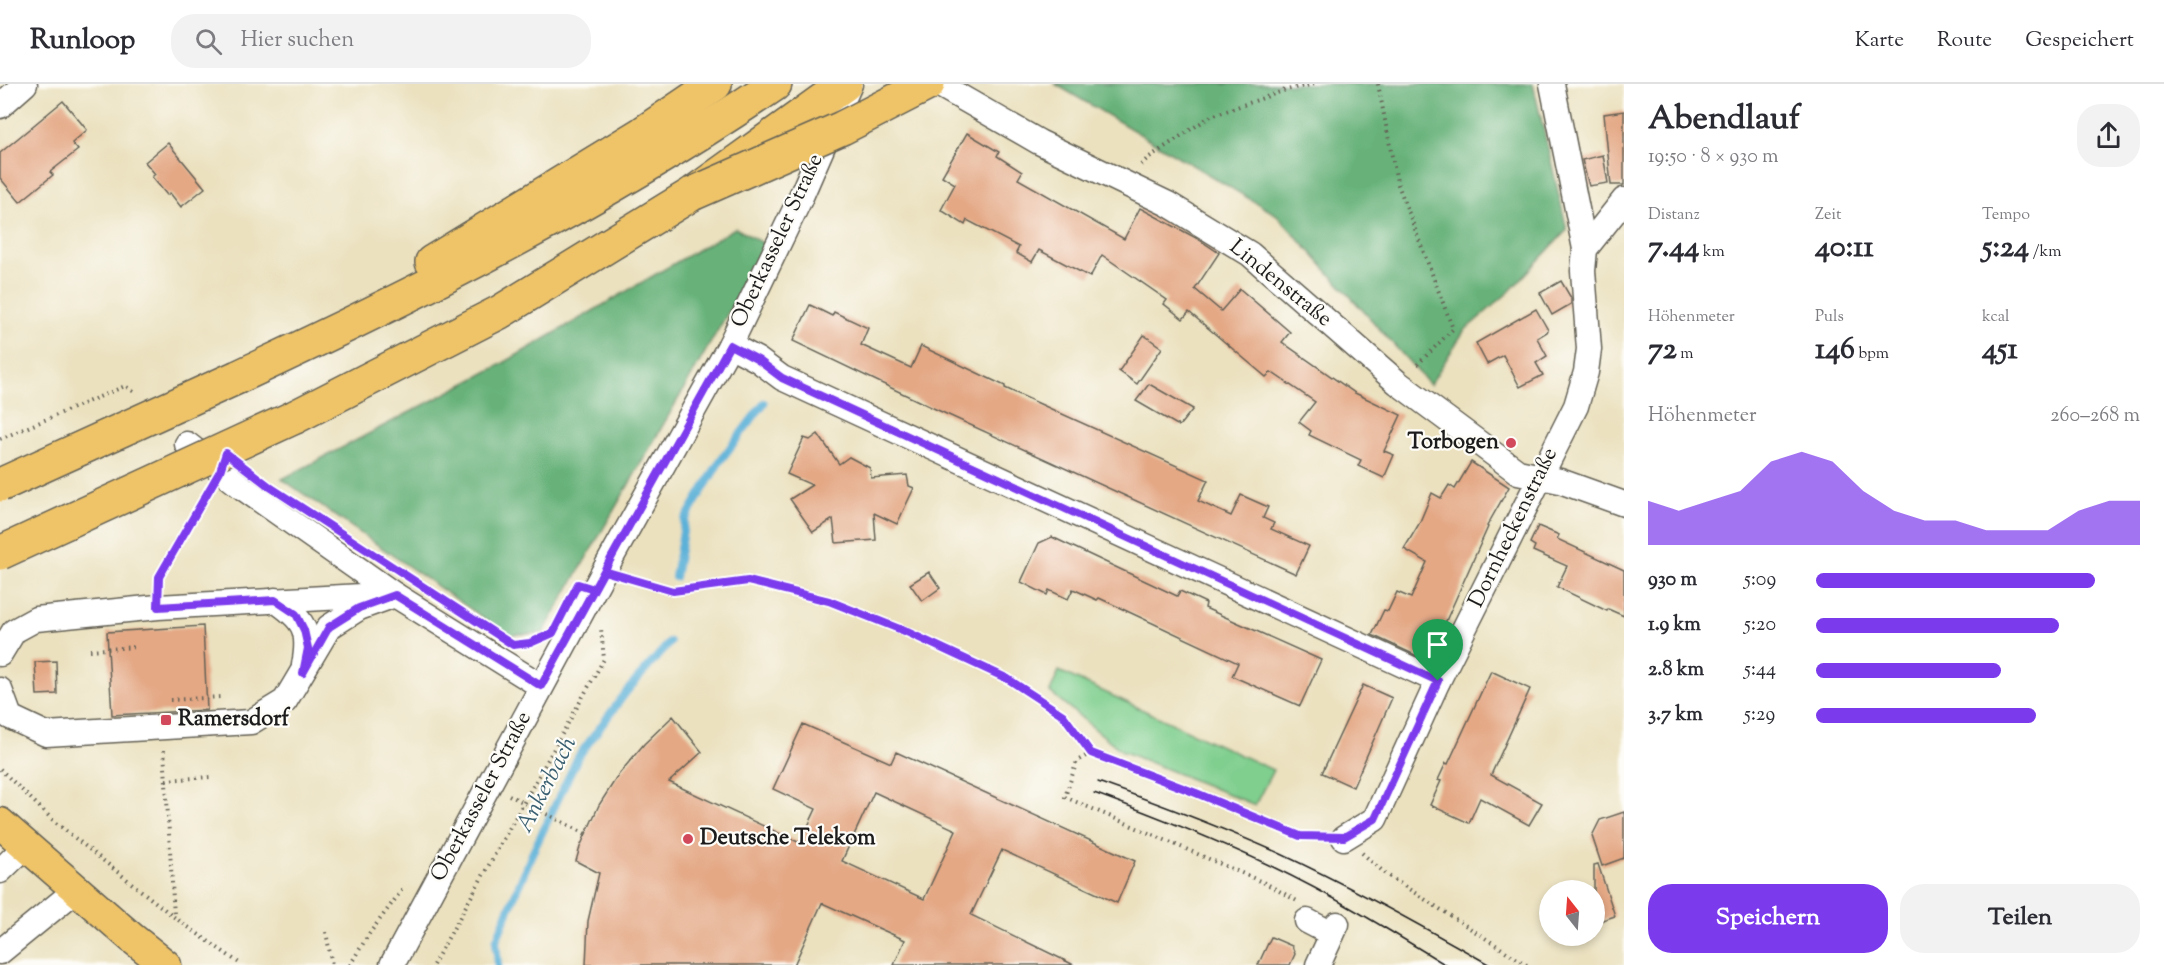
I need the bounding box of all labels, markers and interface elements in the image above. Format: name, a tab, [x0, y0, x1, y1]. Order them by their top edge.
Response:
search box	[171, 14, 591, 68]
text: Runloop	[30, 21, 135, 61]
icon: search	[192, 25, 225, 58]
text: Hier suchen	[240, 25, 354, 57]
text: Karte	[1855, 26, 1904, 56]
text: Route	[1937, 26, 1992, 56]
text: Gespeichert	[2025, 26, 2134, 56]
text: Abendlauf	[1648, 96, 1800, 144]
button: share	[2077, 104, 2140, 167]
text: 19:50 · 8 × 930 m	[1648, 143, 1779, 172]
street label: Oberkasseler Straße	[724, 149, 832, 333]
text: Distanz	[1648, 204, 1700, 227]
text: Zeit	[1815, 204, 1841, 227]
text: Tempo	[1982, 204, 2030, 227]
text: 7.44	[1648, 227, 1699, 270]
text: 40:11	[1815, 227, 1874, 270]
text: 5:24	[1982, 227, 2029, 270]
street label: Lindenstraße	[1222, 232, 1338, 336]
text: km	[1699, 241, 1725, 264]
text: /km	[2029, 241, 2062, 264]
text: Höhenmeter	[1648, 306, 1735, 329]
text: Puls	[1815, 306, 1844, 329]
text: kcal	[1982, 306, 2010, 329]
text: 72	[1648, 329, 1677, 372]
text: 146	[1815, 329, 1855, 372]
text: 451	[1982, 329, 2018, 372]
text: m	[1677, 343, 1693, 366]
text: bpm	[1855, 343, 1889, 366]
text: Höhenmeter	[1648, 402, 1757, 431]
text: 260–268 m	[2050, 402, 2140, 431]
place label: Torbogen	[1407, 427, 1499, 459]
marker: Torbogen	[1504, 436, 1518, 450]
street label: Dornheckenstraße	[1461, 442, 1567, 614]
text: 930 m	[1648, 566, 1697, 595]
text: 5:09	[1744, 566, 1776, 595]
text: 1.9 km	[1648, 611, 1701, 640]
text: 5:20	[1744, 611, 1776, 640]
pin	[1412, 619, 1463, 681]
icon: arrive	[1421, 628, 1454, 661]
text: 2.8 km	[1648, 656, 1704, 685]
text: 5:44	[1744, 656, 1776, 685]
text: 3.7 km	[1648, 701, 1703, 730]
text: 5:29	[1744, 701, 1775, 730]
place label: Ramersdorf	[178, 704, 291, 736]
street label: Oberkasseler Straße	[424, 706, 540, 888]
marker: Ramersdorf	[159, 713, 173, 727]
water label: Ankerbach	[508, 731, 586, 839]
place label: Deutsche Telekom	[700, 823, 876, 855]
marker: Deutsche Telekom	[681, 832, 695, 846]
north arrow	[1539, 880, 1605, 946]
map controls	[1539, 880, 1605, 946]
button: Speichern	[1648, 884, 1888, 953]
button: Teilen	[1900, 884, 2140, 953]

